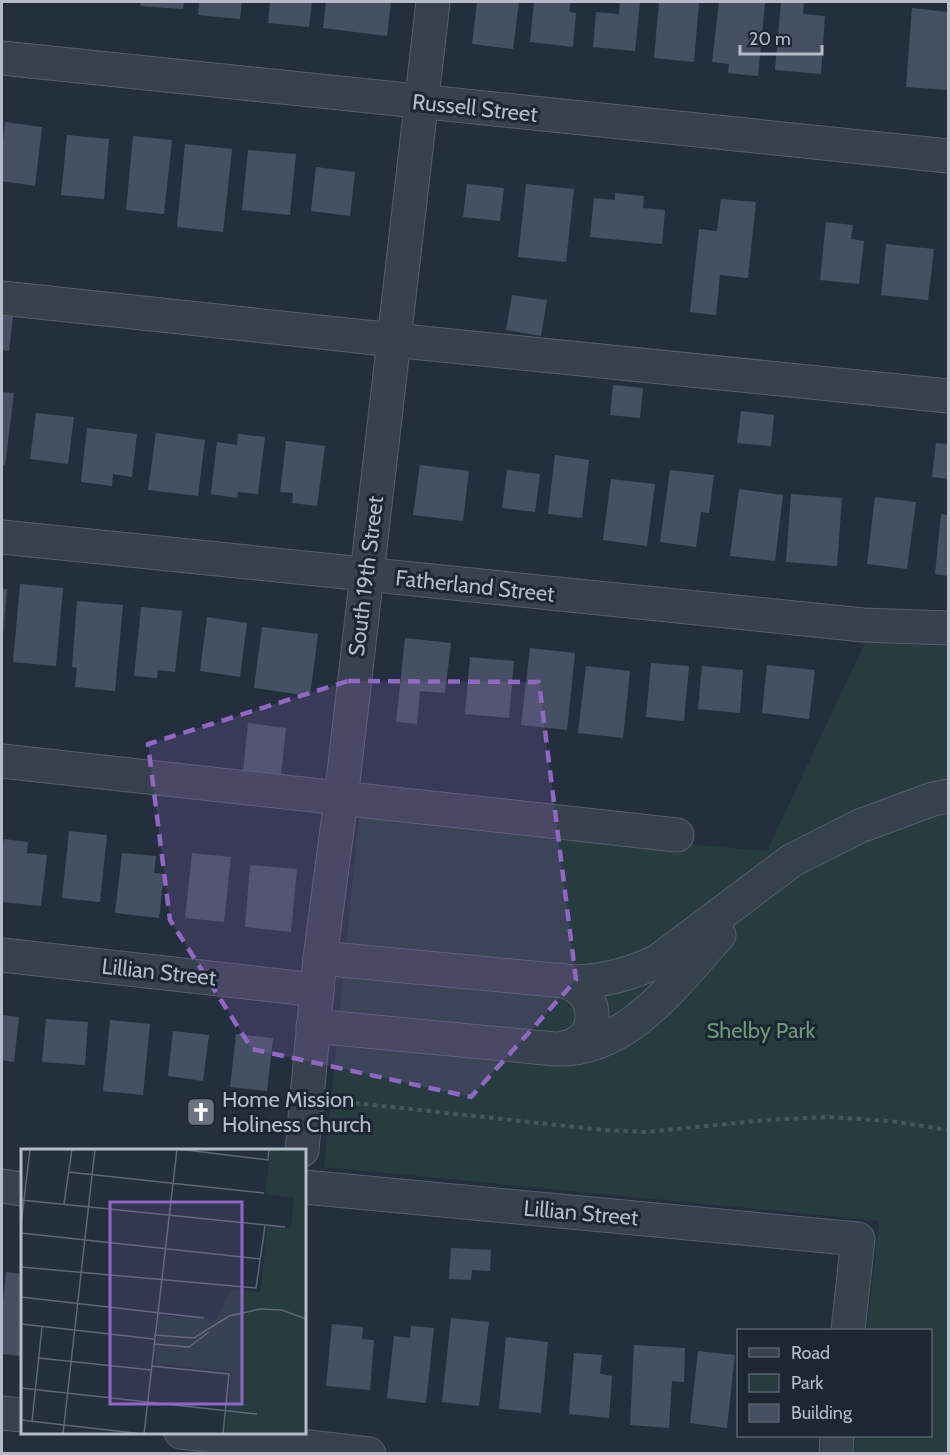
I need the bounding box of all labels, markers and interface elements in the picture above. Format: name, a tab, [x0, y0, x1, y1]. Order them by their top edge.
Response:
scale bar	[740, 18, 822, 56]
text: 20 m	[749, 28, 791, 50]
street label: Russell Street	[411, 88, 540, 128]
street label: South 19th Street	[343, 494, 389, 658]
street label: Fatherland Street	[394, 564, 556, 608]
street label: Lillian Street	[100, 953, 218, 992]
park label: Shelby Park	[707, 1017, 816, 1044]
place label: Home Mission Holiness Church	[222, 1086, 372, 1138]
church icon: Home Mission Holiness Church	[185, 1096, 217, 1128]
inset map	[21, 1149, 306, 1434]
street label: Lillian Street	[522, 1195, 640, 1232]
legend	[737, 1329, 932, 1437]
text: Road	[791, 1342, 830, 1364]
text: Park	[791, 1372, 824, 1394]
text: Building	[791, 1402, 853, 1424]

